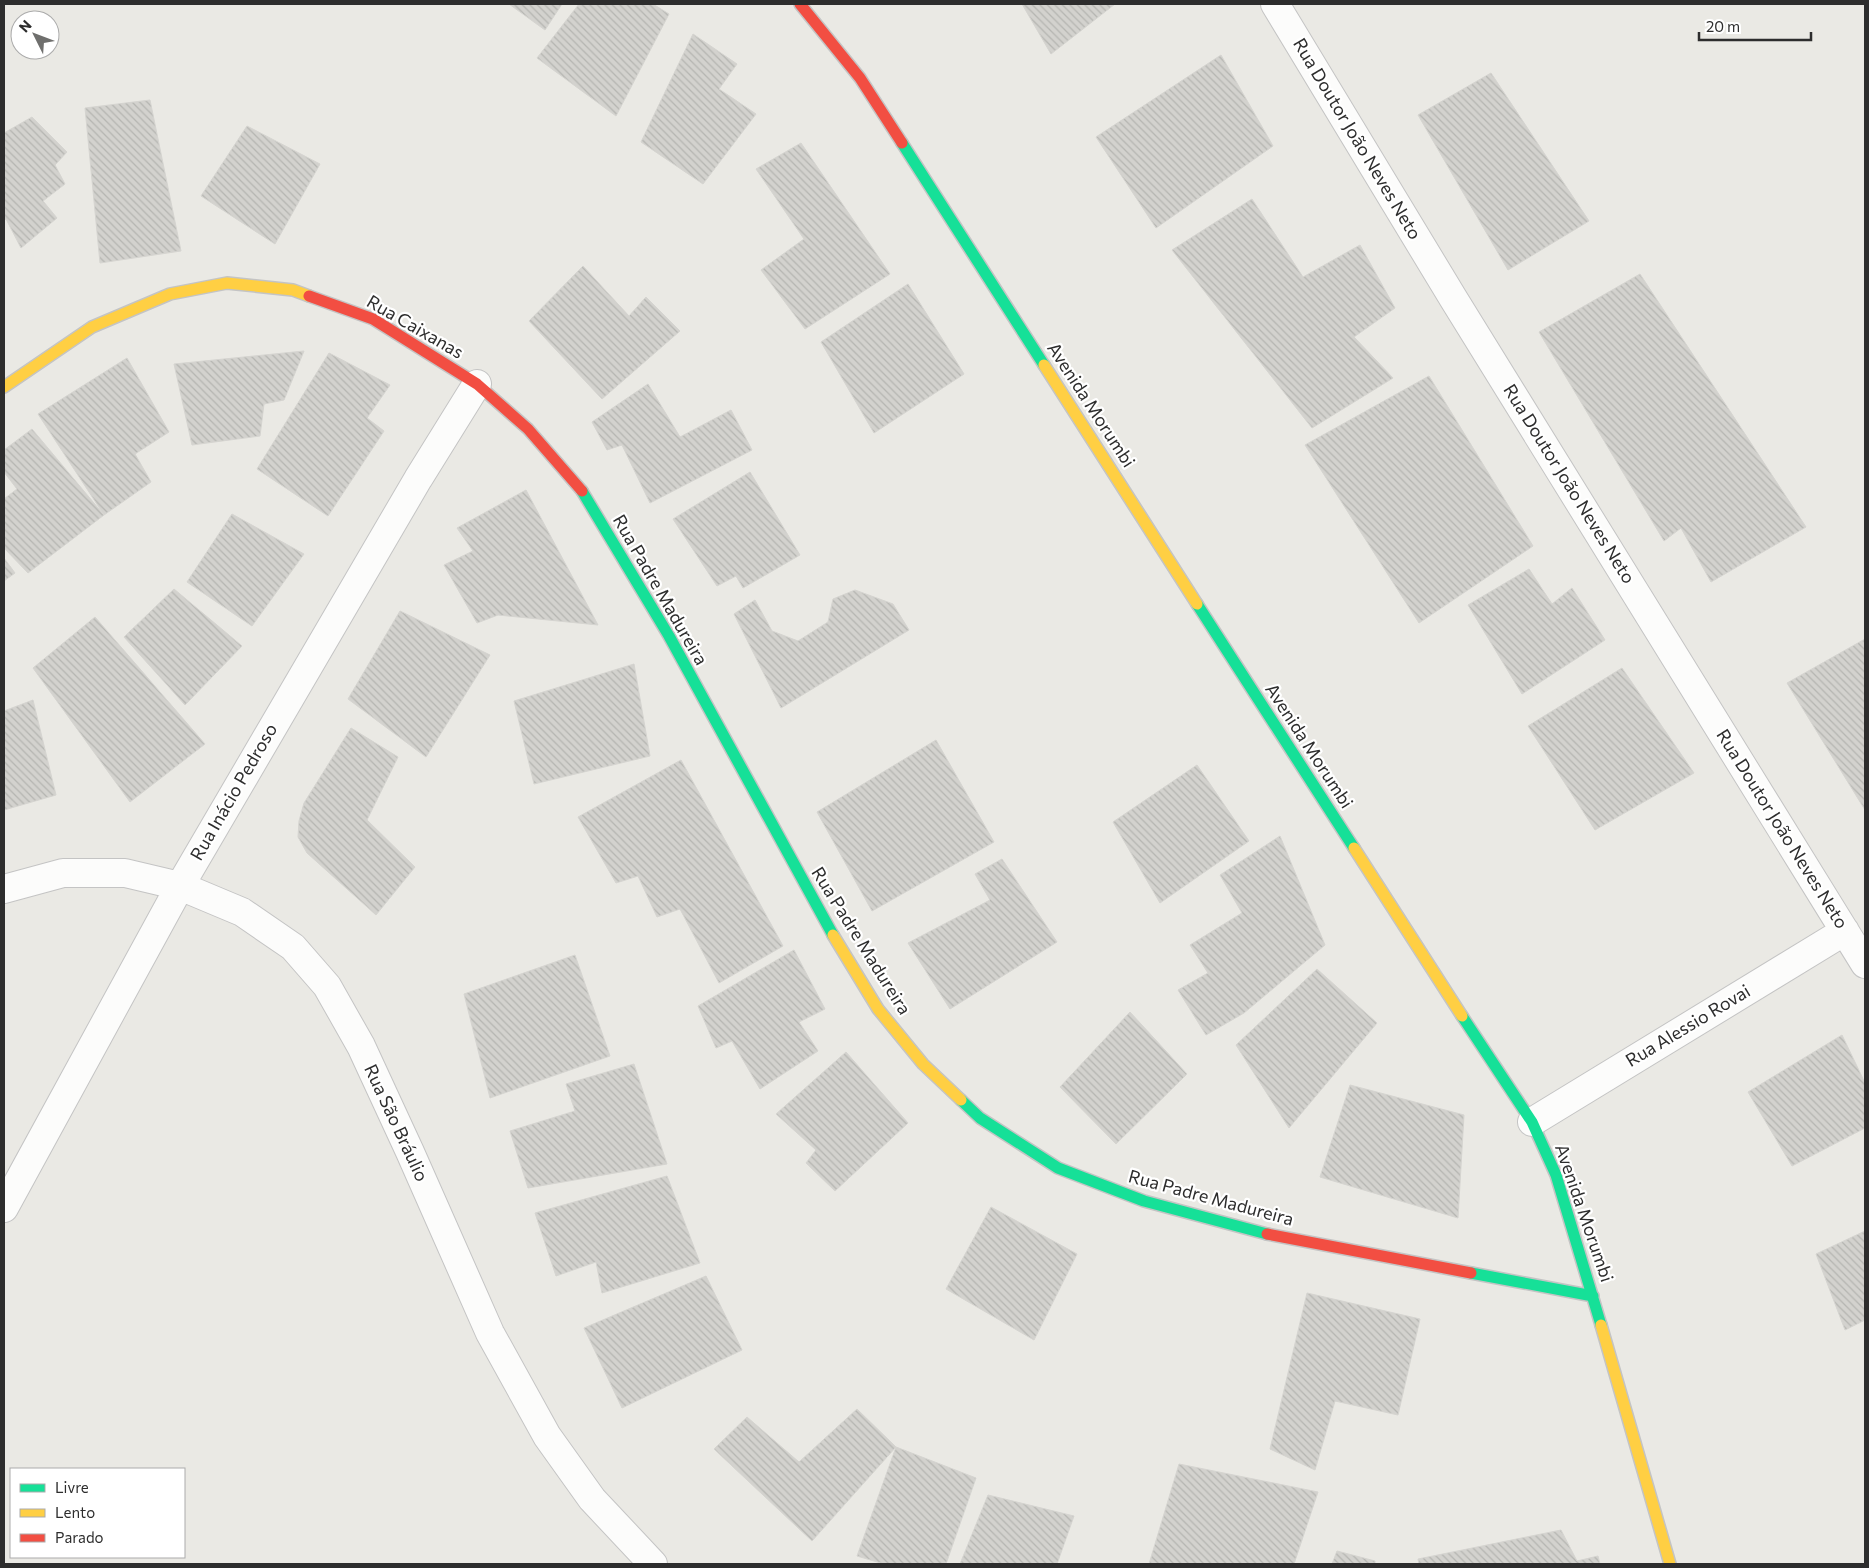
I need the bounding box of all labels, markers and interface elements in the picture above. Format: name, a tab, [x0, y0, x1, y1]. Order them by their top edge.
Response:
north arrow	[10, 10, 60, 60]
scale bar	[1699, 10, 1812, 42]
text: N	[15, 16, 35, 36]
text: 20 m	[1706, 17, 1740, 35]
street label: Rua Doutor João Neves Neto	[1289, 34, 1427, 243]
street label: Rua Caixanas	[363, 290, 468, 363]
street label: Avenida Morumbi	[1043, 338, 1140, 471]
street label: Rua Doutor João Neves Neto	[1499, 380, 1640, 587]
street label: Rua Padre Madureira	[609, 510, 713, 669]
street label: Avenida Morumbi	[1261, 679, 1358, 812]
street label: Rua Inácio Pedroso	[185, 719, 281, 864]
street label: Rua Doutor João Neves Neto	[1712, 725, 1853, 932]
street label: Rua Padre Madureira	[807, 862, 916, 1018]
street label: Rua Alessio Rovai	[1621, 979, 1754, 1071]
street label: Rua São Bráulio	[360, 1060, 434, 1185]
street label: Avenida Morumbi	[1551, 1141, 1619, 1285]
street label: Rua Padre Madureira	[1126, 1164, 1296, 1230]
legend	[10, 1468, 185, 1558]
text: Livre	[55, 1478, 89, 1496]
text: Lento	[55, 1503, 95, 1521]
text: Parado	[55, 1528, 104, 1546]

